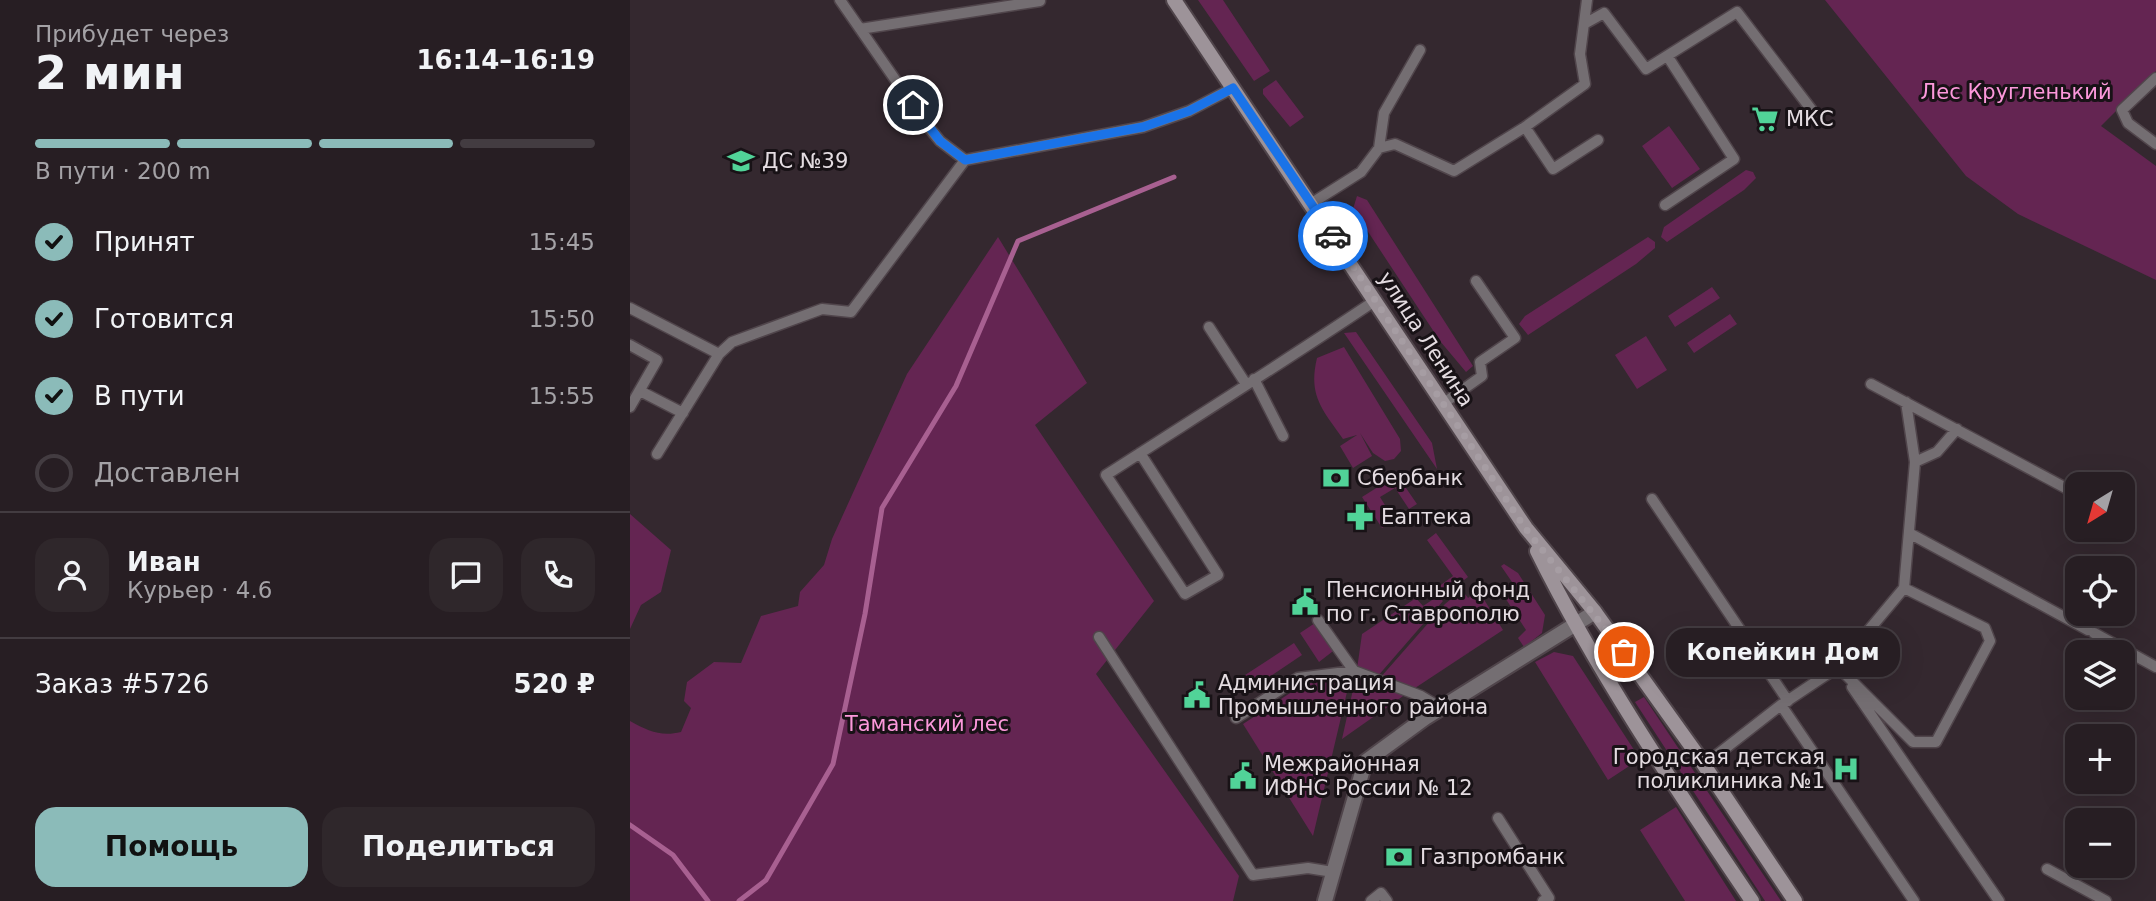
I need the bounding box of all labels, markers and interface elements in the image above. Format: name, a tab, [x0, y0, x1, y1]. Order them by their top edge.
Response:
text: Прибудет через	[35, 21, 229, 47]
text: 16:14–16:19	[416, 45, 595, 75]
text: 2 мин	[35, 46, 185, 100]
pin	[883, 75, 943, 135]
park label: Лес Кругленький	[1920, 80, 2112, 104]
icon: home	[894, 86, 932, 124]
supermarket icon: МКС	[1750, 104, 1780, 134]
place label: МКС	[1786, 107, 1834, 131]
school or university icon: ДС №39	[726, 146, 756, 176]
place label: ДС №39	[762, 149, 848, 173]
text: В пути · 200 m	[35, 158, 211, 184]
courier	[1298, 201, 1368, 271]
icon: car	[1314, 217, 1352, 255]
icon: check	[35, 223, 73, 261]
text: Принят	[94, 227, 195, 257]
text: 15:45	[529, 229, 595, 255]
street label: улица Ленина	[1373, 267, 1479, 411]
icon: check	[35, 300, 73, 338]
text: Готовится	[94, 304, 234, 334]
text: 15:50	[529, 306, 595, 332]
icon: check	[35, 377, 73, 415]
text: В пути	[94, 381, 185, 411]
text: 15:55	[529, 383, 595, 409]
text: Доставлен	[94, 458, 241, 488]
bank icon: Сбербанк	[1321, 463, 1351, 493]
place label: Сбербанк	[1357, 466, 1463, 490]
north arrow	[2065, 472, 2135, 542]
map controls	[2065, 472, 2135, 878]
pharmacy icon: Еаптека	[1345, 502, 1375, 532]
place label: Еаптека	[1381, 505, 1472, 529]
button: person	[35, 538, 109, 612]
button: chat	[429, 538, 503, 612]
button: phone	[521, 538, 595, 612]
text: Иван	[127, 547, 201, 577]
button: locate	[2065, 556, 2135, 626]
text: Курьер · 4.6	[127, 577, 272, 603]
place label: Пенсионный фонд по г. Ставрополю	[1326, 578, 1530, 626]
public building icon: Пенсионный фонд по г. Ставрополю	[1290, 587, 1320, 617]
pin	[1594, 622, 1654, 682]
callout: Копейкин Дом	[1666, 628, 1900, 676]
icon: bag	[1605, 633, 1643, 671]
text: Копейкин Дом	[1687, 639, 1879, 665]
button: layers	[2065, 640, 2135, 710]
text: Заказ #5726	[35, 669, 209, 699]
text: 520 ₽	[514, 669, 595, 699]
place label: Администрация Промышленного района	[1218, 671, 1488, 719]
public building icon: Администрация Промышленного района	[1182, 680, 1212, 710]
park label: Таманский лес	[844, 712, 1009, 736]
button: +	[2065, 724, 2135, 794]
place label: Городская детская поликлиника №1	[1613, 745, 1825, 793]
place label: Межрайонная ИФНС России № 12	[1264, 752, 1473, 800]
hospital icon: Городская детская поликлиника №1	[1831, 754, 1861, 784]
public building icon: Межрайонная ИФНС России № 12	[1228, 761, 1258, 791]
button: Помощь	[35, 807, 308, 887]
button: Поделиться	[322, 807, 595, 887]
button: −	[2065, 808, 2135, 878]
bank icon: Газпромбанк	[1384, 842, 1414, 872]
place label: Газпромбанк	[1420, 845, 1565, 869]

